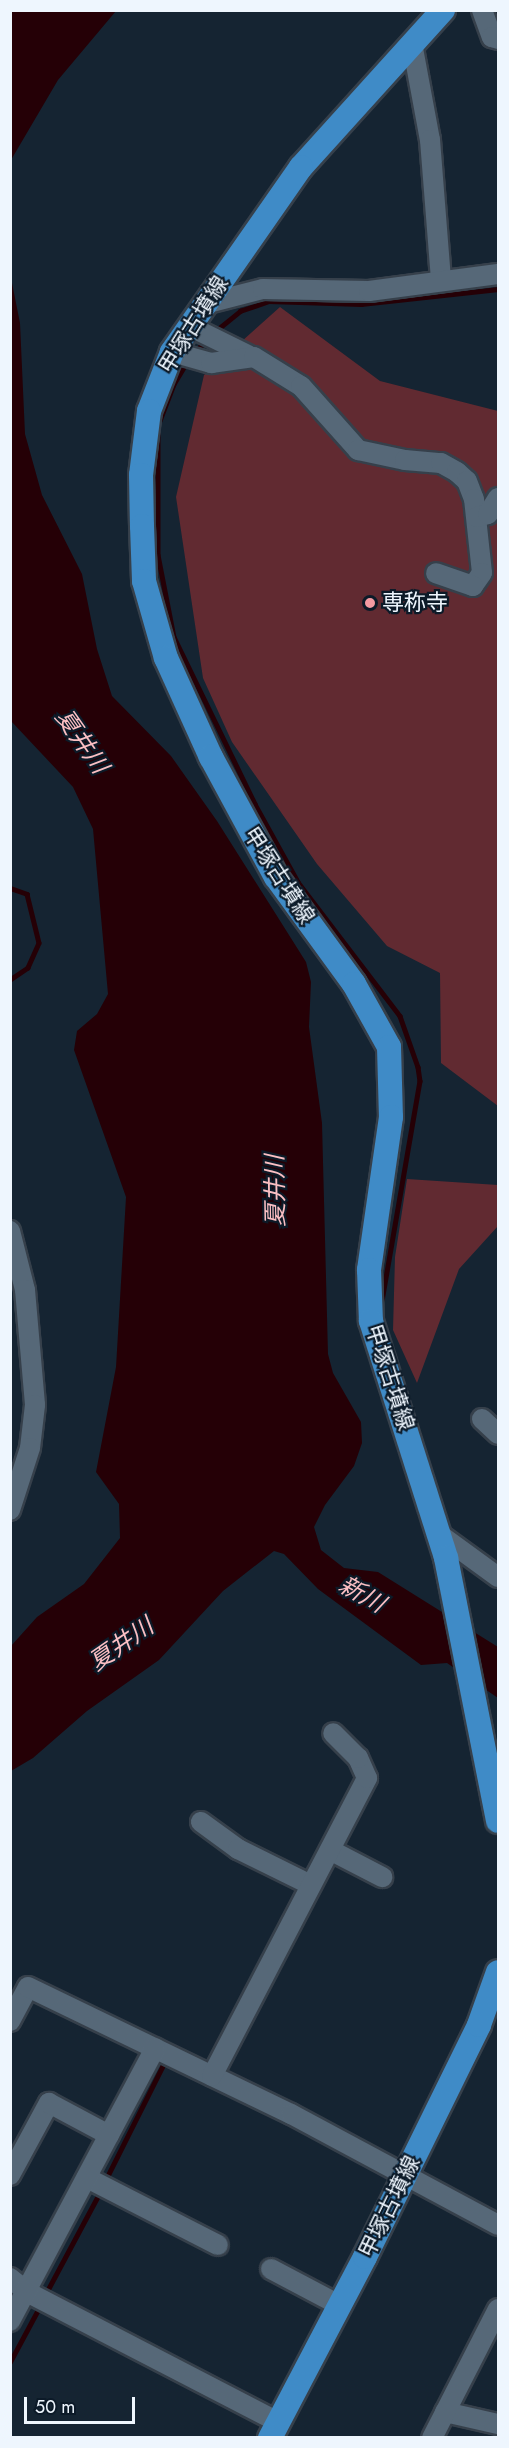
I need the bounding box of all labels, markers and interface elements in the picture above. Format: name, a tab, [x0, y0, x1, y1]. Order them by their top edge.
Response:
street label: 甲塚古墳線	[153, 271, 233, 379]
place label: 専称寺	[382, 590, 448, 616]
marker: 専称寺	[363, 596, 377, 610]
water label: 夏井川	[50, 703, 114, 779]
street label: 甲塚古墳線	[238, 822, 320, 928]
water label: 夏井川	[260, 1155, 290, 1227]
street label: 甲塚古墳線	[360, 1321, 420, 1433]
water label: 新川	[334, 1570, 390, 1618]
water label: 夏井川	[83, 1612, 159, 1676]
street label: 甲塚古墳線	[353, 2152, 425, 2262]
scale bar	[27, 2385, 138, 2423]
text: 50 m	[35, 2394, 75, 2420]

